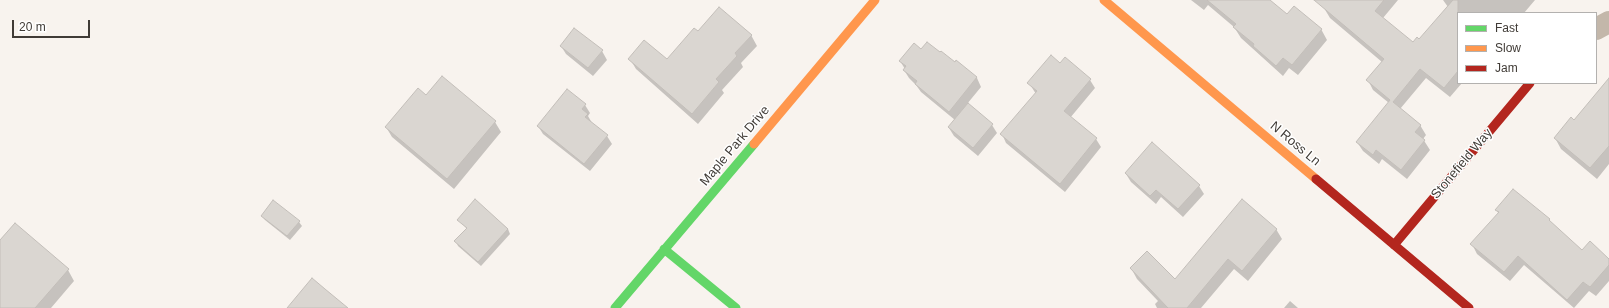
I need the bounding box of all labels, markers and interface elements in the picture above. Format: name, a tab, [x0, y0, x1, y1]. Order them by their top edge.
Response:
scale bar	[14, 12, 92, 38]
legend	[1457, 12, 1597, 84]
text: 20 m	[19, 20, 46, 34]
text: Fast	[1495, 21, 1518, 35]
text: Slow	[1495, 41, 1521, 55]
text: Jam	[1495, 61, 1518, 75]
street label: Maple Park Drive	[697, 103, 773, 189]
street label: N Ross Ln	[1267, 119, 1323, 169]
street label: Stonefield Way	[1428, 126, 1496, 202]

